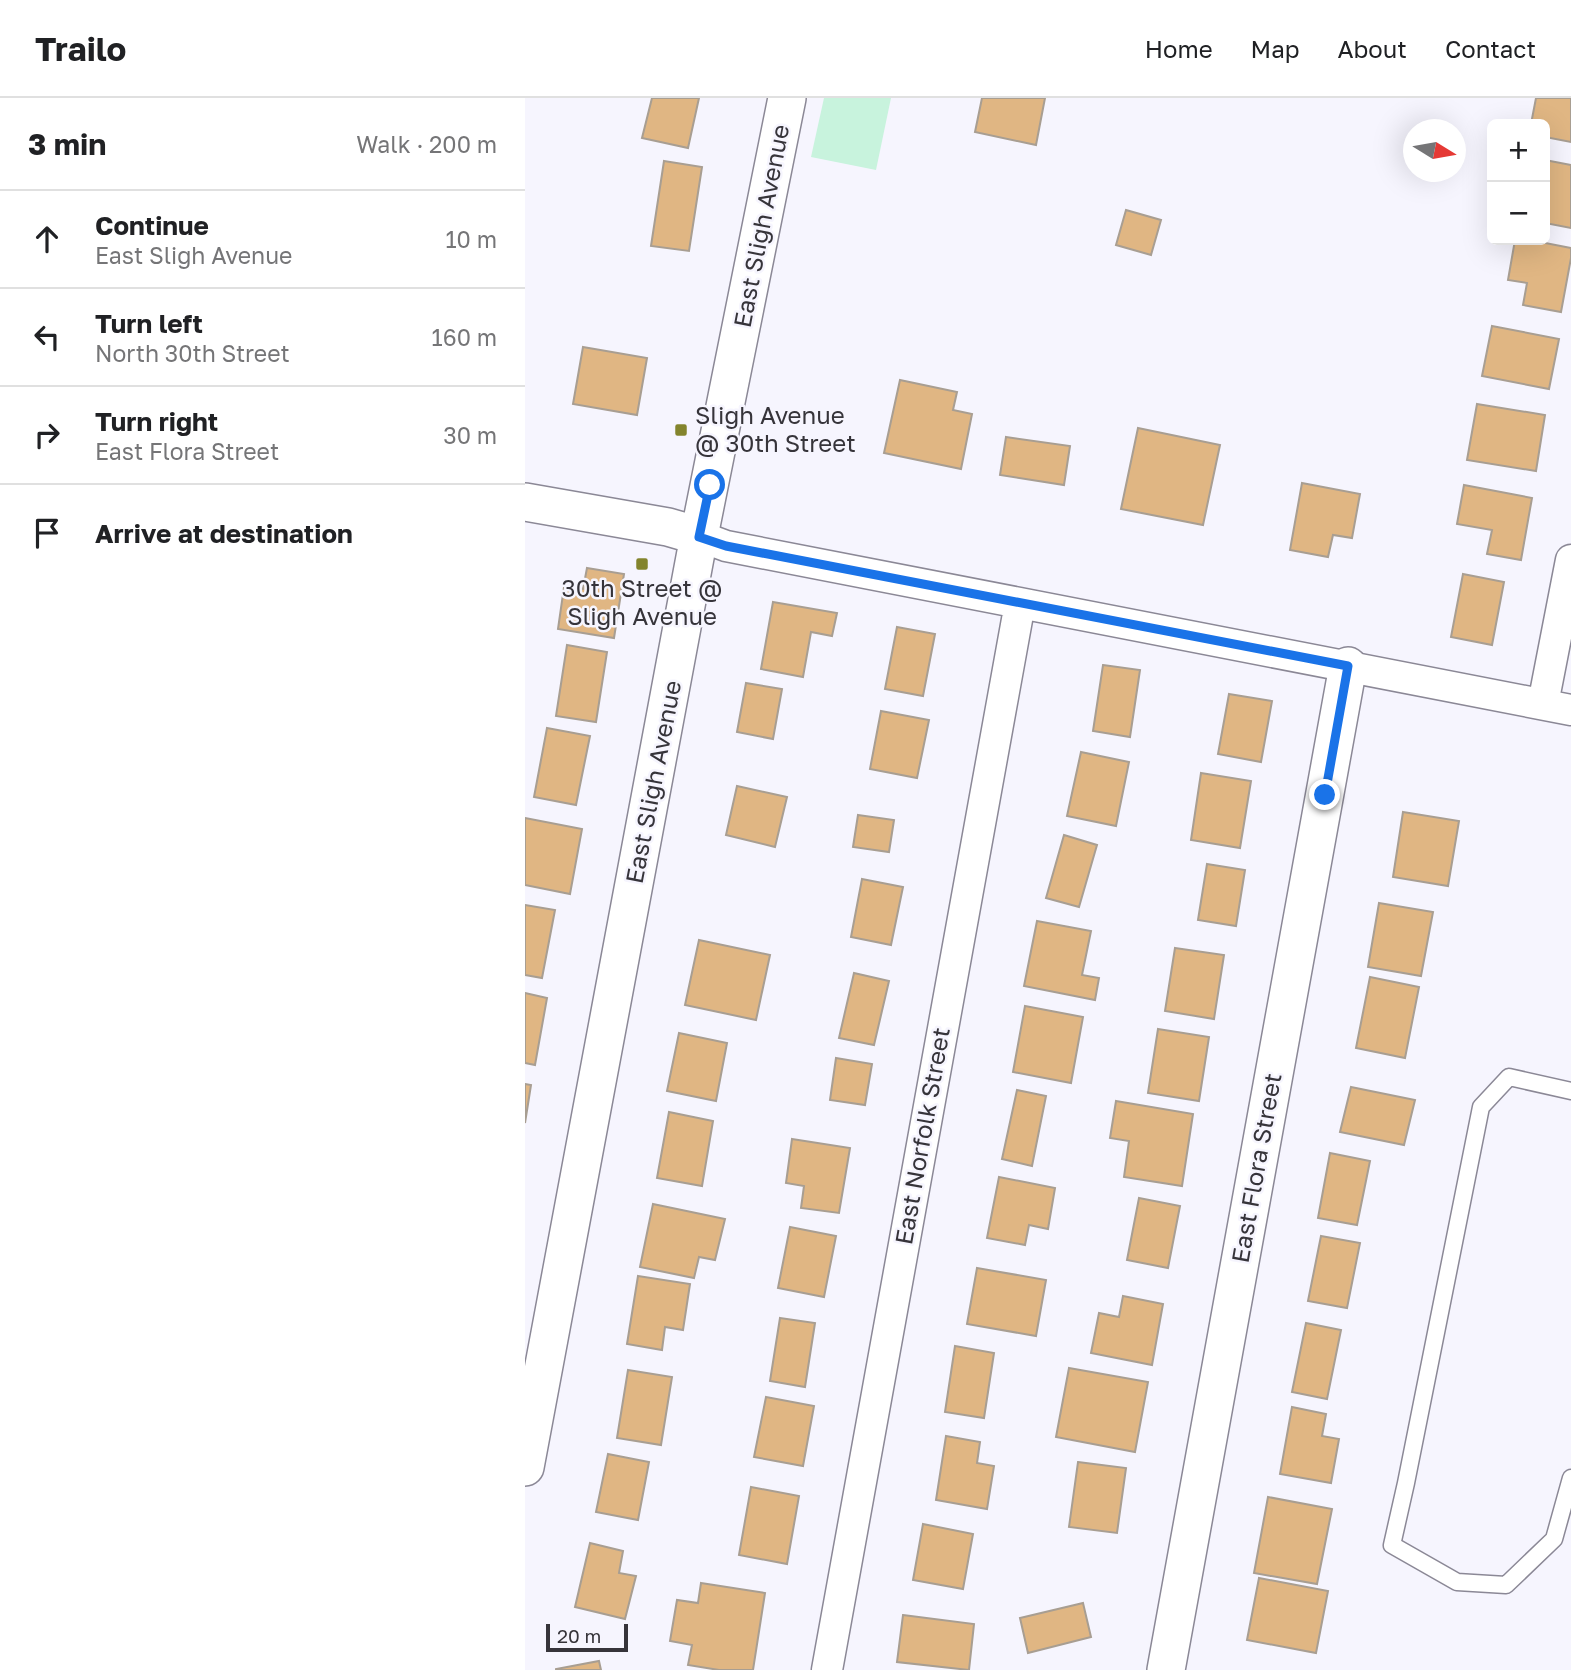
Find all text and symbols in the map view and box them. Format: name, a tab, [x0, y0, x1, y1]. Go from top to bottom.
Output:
text: Trailo	[35, 29, 126, 68]
text: Home	[1145, 34, 1213, 63]
text: Map	[1251, 34, 1300, 63]
text: About	[1338, 34, 1407, 63]
text: Contact	[1445, 34, 1536, 63]
north arrow	[1403, 119, 1466, 182]
map controls	[1487, 119, 1550, 245]
button: +	[1487, 119, 1550, 182]
street label: East Sligh Avenue	[727, 122, 794, 330]
text: 3 min	[28, 126, 106, 162]
text: Walk · 200 m	[356, 130, 497, 158]
button: −	[1487, 182, 1550, 245]
text: Continue	[95, 210, 209, 241]
icon: ahead	[28, 220, 66, 258]
text: 10 m	[445, 225, 497, 253]
text: East Sligh Avenue	[95, 241, 292, 269]
text: Turn left	[95, 308, 203, 339]
icon: left	[28, 318, 66, 356]
text: 160 m	[432, 323, 497, 351]
text: North 30th Street	[95, 339, 290, 367]
place label: Sligh Avenue @ 30th Street	[695, 400, 856, 457]
text: Turn right	[95, 406, 218, 437]
icon: right	[28, 416, 66, 454]
text: 30 m	[443, 421, 497, 449]
marker: Sligh Avenue @ 30th Street	[673, 422, 689, 438]
text: East Flora Street	[95, 437, 279, 465]
route start	[694, 469, 725, 500]
icon: arrive	[28, 514, 66, 552]
text: Arrive at destination	[95, 518, 353, 549]
marker: 30th Street @ Sligh Avenue	[634, 556, 650, 572]
place label: 30th Street @ Sligh Avenue	[562, 573, 722, 630]
street label: East Sligh Avenue	[619, 678, 686, 886]
route end	[1309, 779, 1340, 810]
street label: East Norfolk Street	[888, 1025, 955, 1247]
street label: East Flora Street	[1225, 1071, 1286, 1265]
scale bar	[546, 1621, 628, 1653]
text: 20 m	[557, 1624, 601, 1647]

